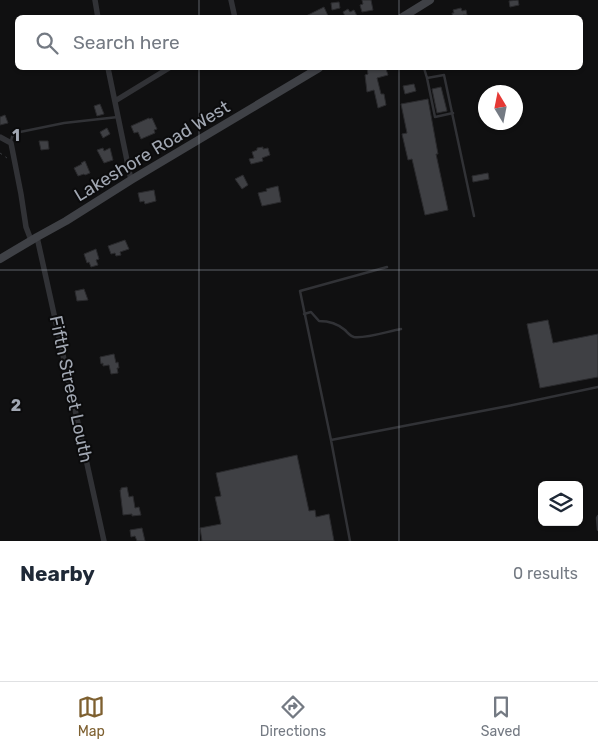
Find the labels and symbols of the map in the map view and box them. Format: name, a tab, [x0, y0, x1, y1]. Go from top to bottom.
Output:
north arrow	[478, 85, 523, 130]
street label: Lakeshore Road West	[70, 96, 234, 206]
text: 1	[12, 126, 20, 145]
street label: Fifth Street Louth	[45, 313, 97, 465]
text: 2	[11, 396, 21, 415]

